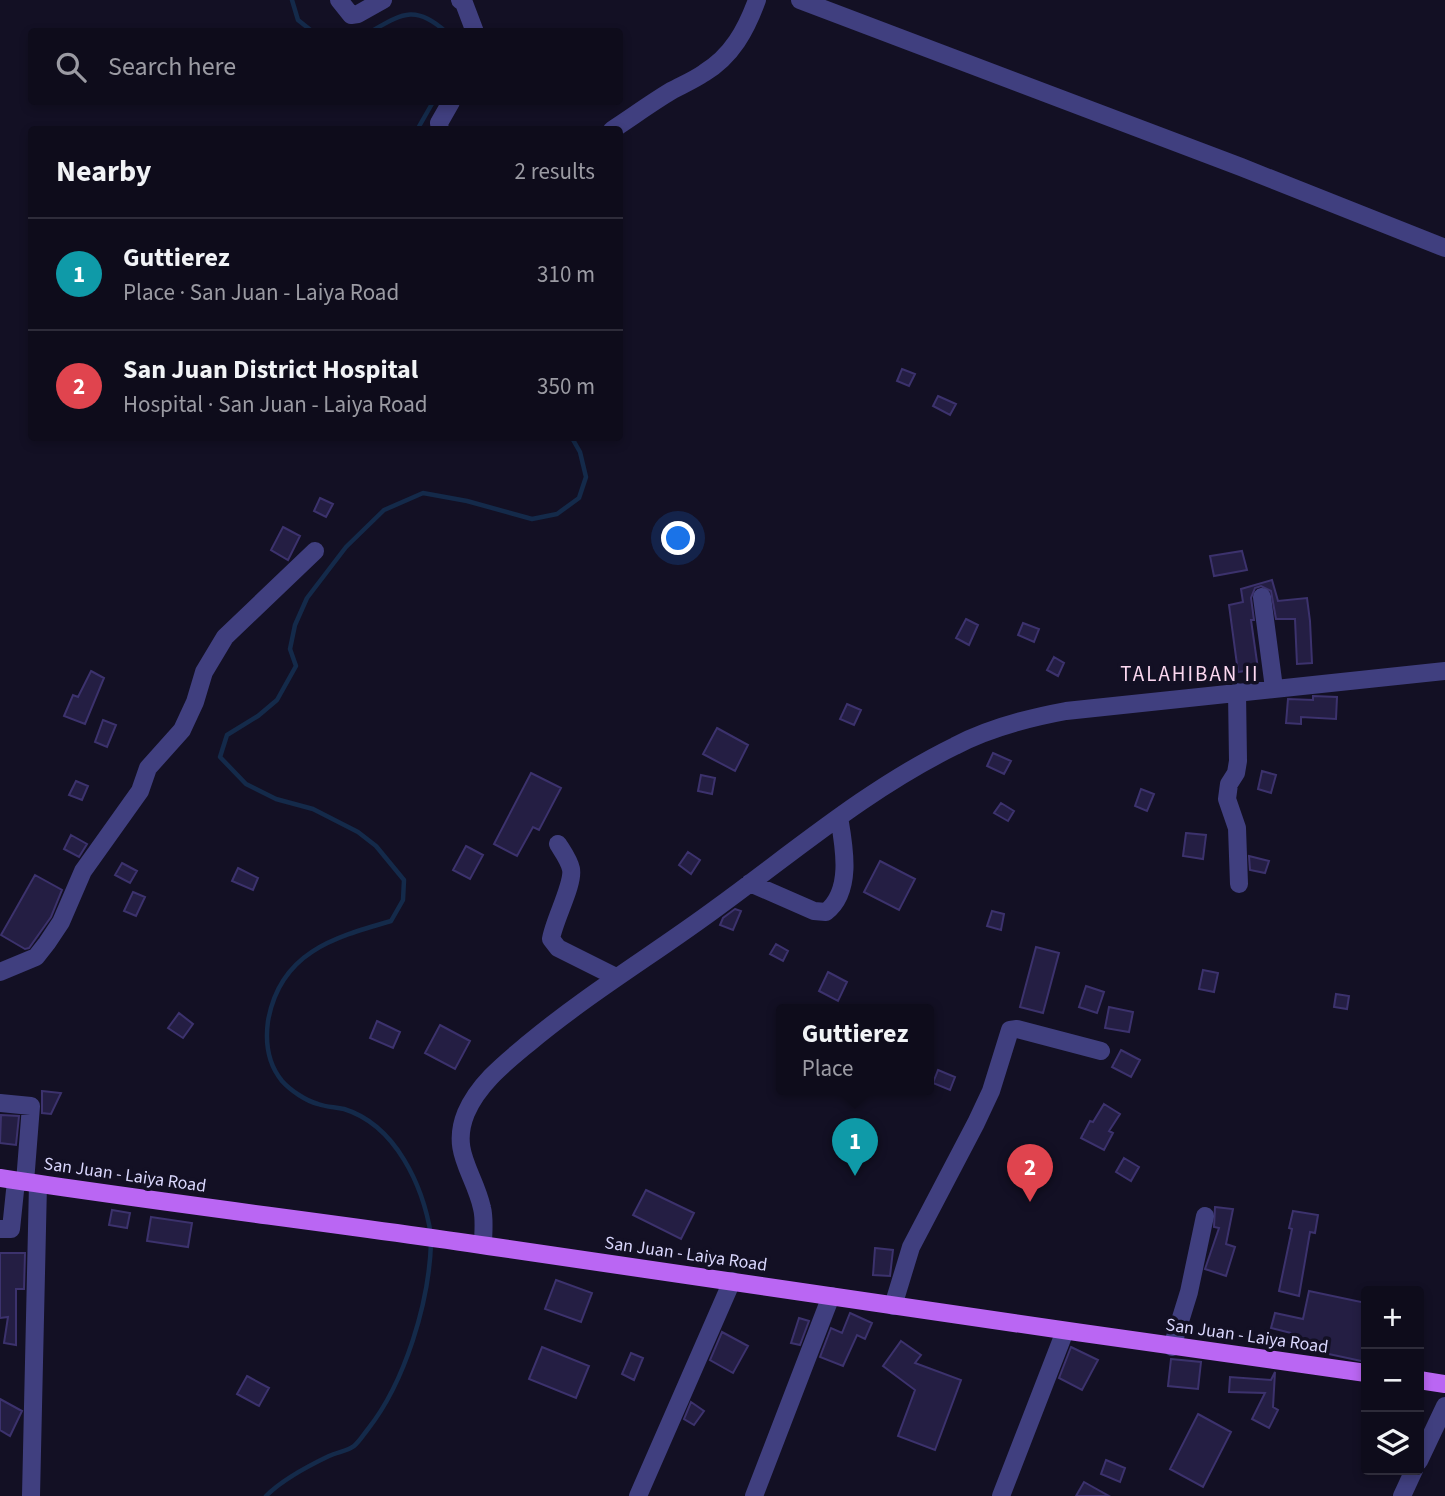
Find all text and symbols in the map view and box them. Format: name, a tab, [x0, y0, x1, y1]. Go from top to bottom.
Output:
search box	[28, 28, 623, 105]
icon: search	[52, 48, 90, 86]
text: Search here	[108, 48, 236, 85]
text: Nearby	[56, 150, 151, 193]
text: 2 results	[515, 155, 595, 188]
text: Guttierez	[123, 239, 230, 276]
text: 1	[73, 258, 85, 291]
text: 310 m	[537, 258, 595, 291]
text: Place · San Juan - Laiya Road	[123, 276, 399, 309]
text: San Juan District Hospital	[123, 351, 418, 388]
text: 2	[73, 370, 85, 403]
text: 350 m	[537, 370, 595, 403]
text: Hospital · San Juan - Laiya Road	[123, 388, 428, 421]
your location	[661, 521, 695, 555]
district label: TALAHIBAN II	[1120, 659, 1260, 689]
popup	[776, 1004, 934, 1095]
text: Guttierez	[802, 1015, 908, 1052]
text: Place	[802, 1052, 854, 1085]
pin: 1	[832, 1118, 878, 1176]
pin: 2	[1007, 1144, 1053, 1202]
street label: San Juan - Laiya Road	[42, 1151, 208, 1199]
street label: San Juan - Laiya Road	[603, 1230, 769, 1278]
map controls	[1361, 1286, 1424, 1475]
button: +	[1361, 1286, 1424, 1349]
street label: San Juan - Laiya Road	[1164, 1312, 1330, 1360]
button: −	[1361, 1349, 1424, 1412]
button: layers	[1361, 1412, 1424, 1475]

